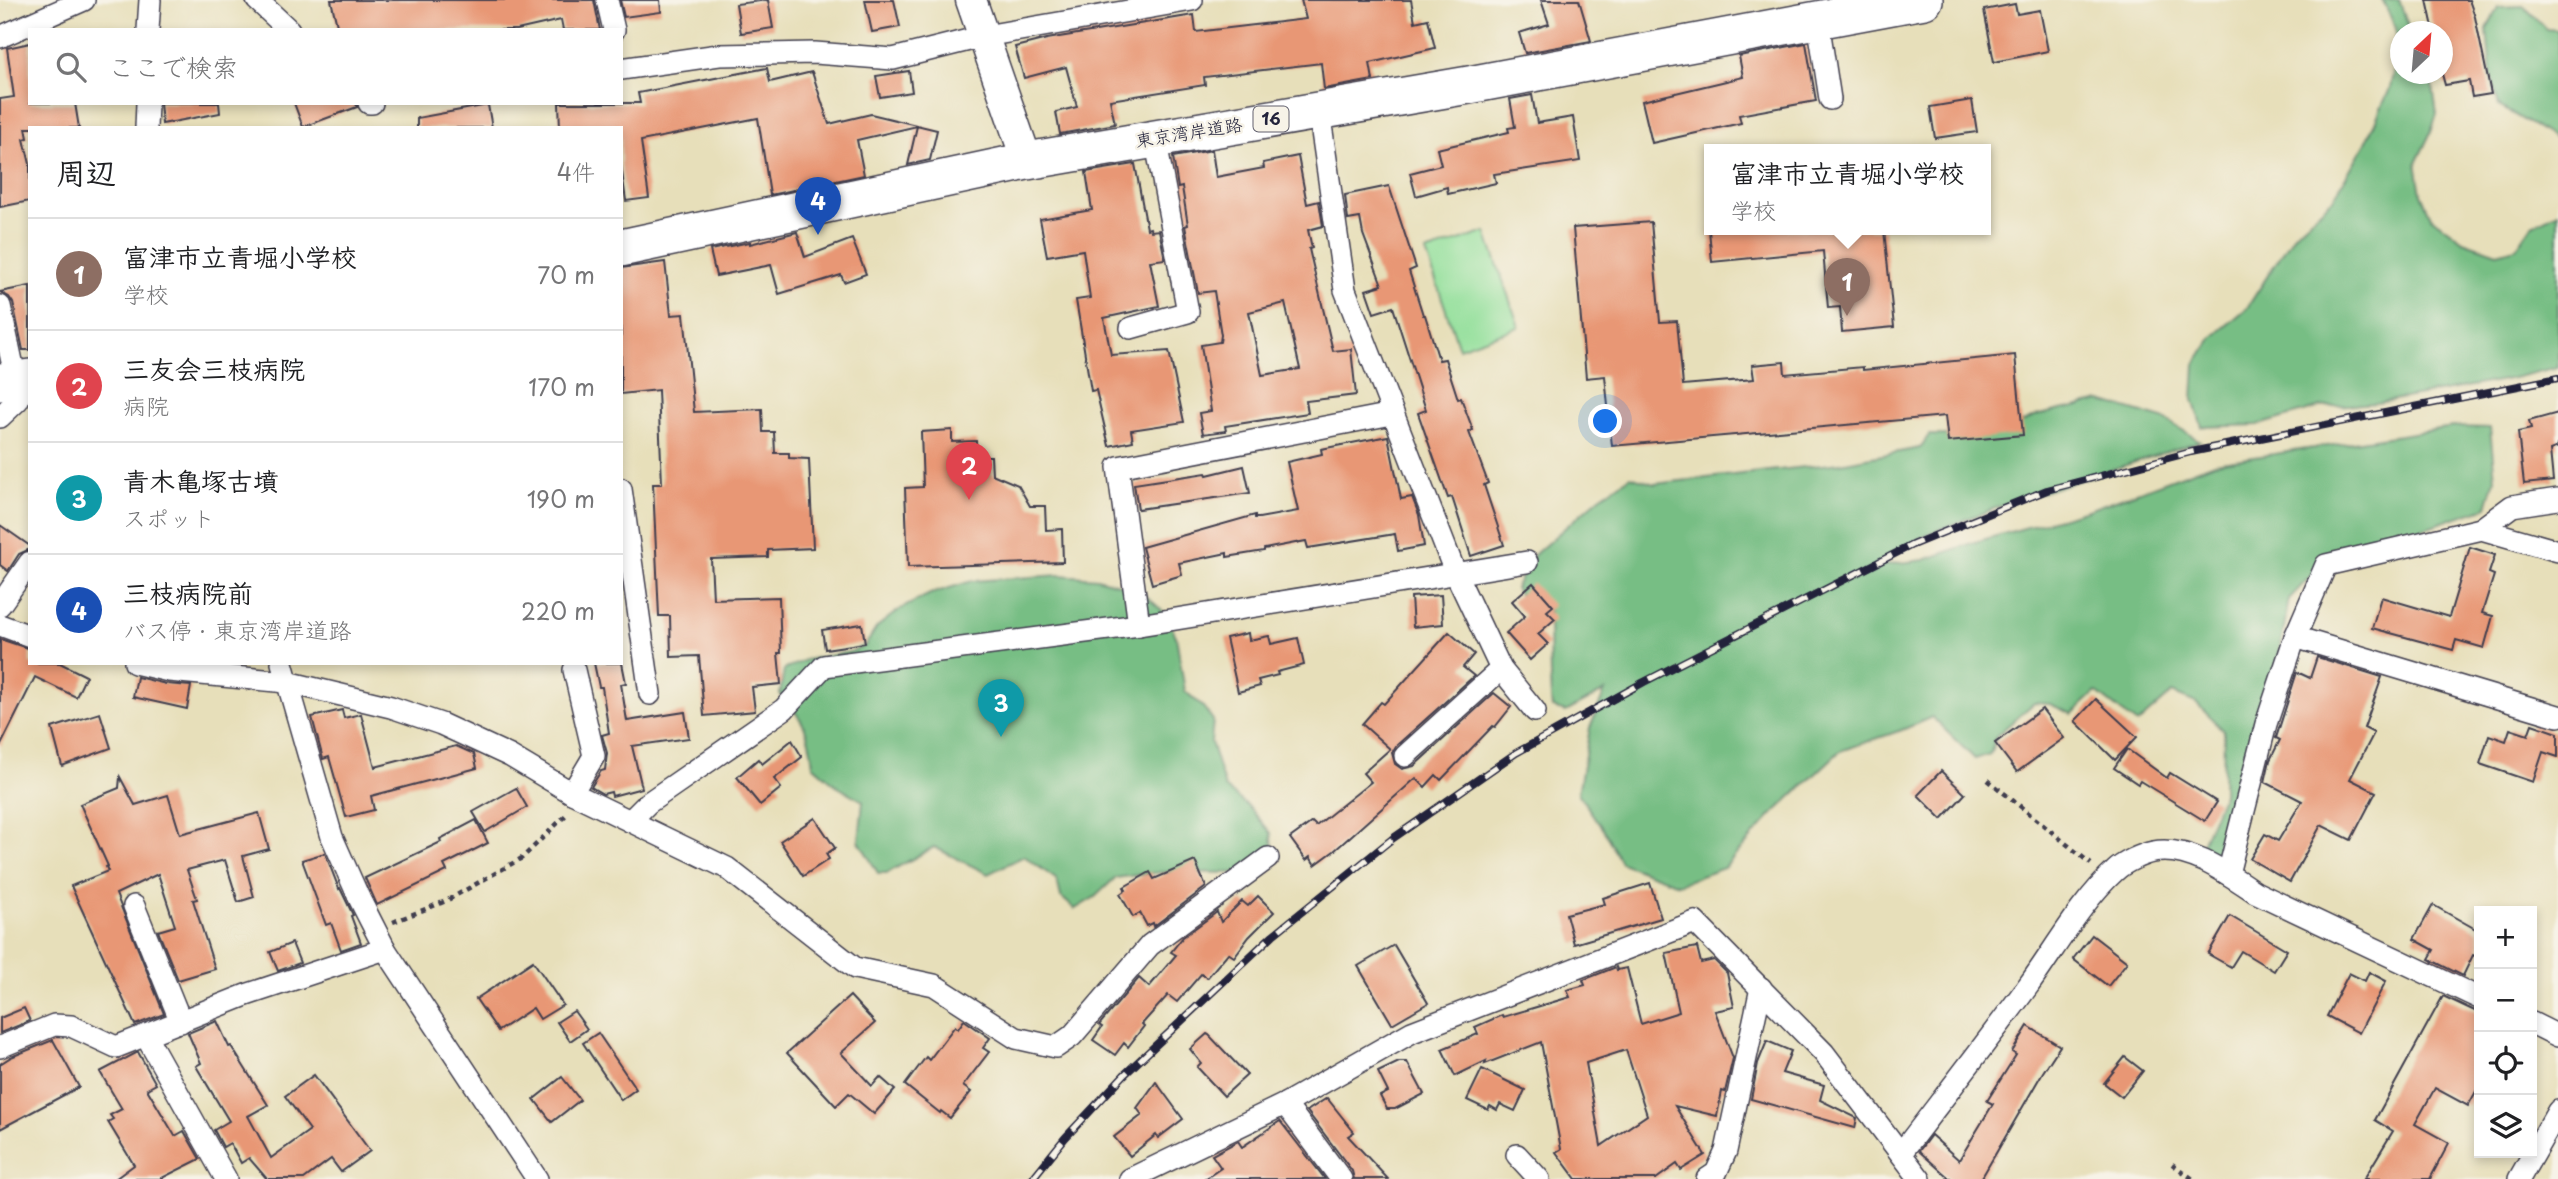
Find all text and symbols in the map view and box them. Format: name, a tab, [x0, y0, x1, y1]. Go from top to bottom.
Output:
north arrow	[2390, 21, 2453, 84]
search box	[28, 28, 623, 105]
text: ここで検索	[108, 47, 238, 86]
icon: search	[52, 48, 90, 86]
road number: 16	[1254, 106, 1288, 132]
street label: 東京湾岸道路	[1133, 110, 1244, 153]
popup	[1704, 144, 1991, 235]
text: 周辺	[56, 149, 116, 194]
text: 富津市立青堀小学校	[1730, 153, 1965, 192]
text: 4件	[557, 154, 595, 189]
pin: 4	[795, 177, 841, 235]
text: 学校	[1730, 192, 1776, 227]
text: 富津市立青堀小学校	[123, 237, 357, 276]
text: 1	[74, 257, 85, 292]
text: 70 m	[537, 257, 595, 292]
pin: 1	[1824, 258, 1870, 316]
text: 学校	[123, 276, 169, 311]
text: 三友会三枝病院	[123, 349, 305, 388]
text: 2	[71, 369, 87, 404]
text: 170 m	[528, 369, 595, 404]
text: 病院	[123, 388, 169, 423]
your location	[1588, 404, 1622, 438]
pin: 2	[946, 442, 992, 500]
text: 青木亀塚古墳	[123, 461, 279, 500]
text: 3	[71, 481, 87, 516]
text: 190 m	[527, 481, 595, 516]
text: スポット	[123, 500, 215, 535]
text: 三枝病院前	[123, 573, 253, 612]
text: 4	[71, 593, 87, 628]
text: 220 m	[521, 593, 595, 628]
text: バス停 · 東京湾岸道路	[123, 612, 352, 647]
pin: 3	[978, 679, 1024, 737]
map controls	[2474, 906, 2537, 1158]
button: +	[2474, 906, 2537, 969]
button: −	[2474, 969, 2537, 1032]
button: locate	[2474, 1032, 2537, 1095]
button: layers	[2474, 1095, 2537, 1158]

